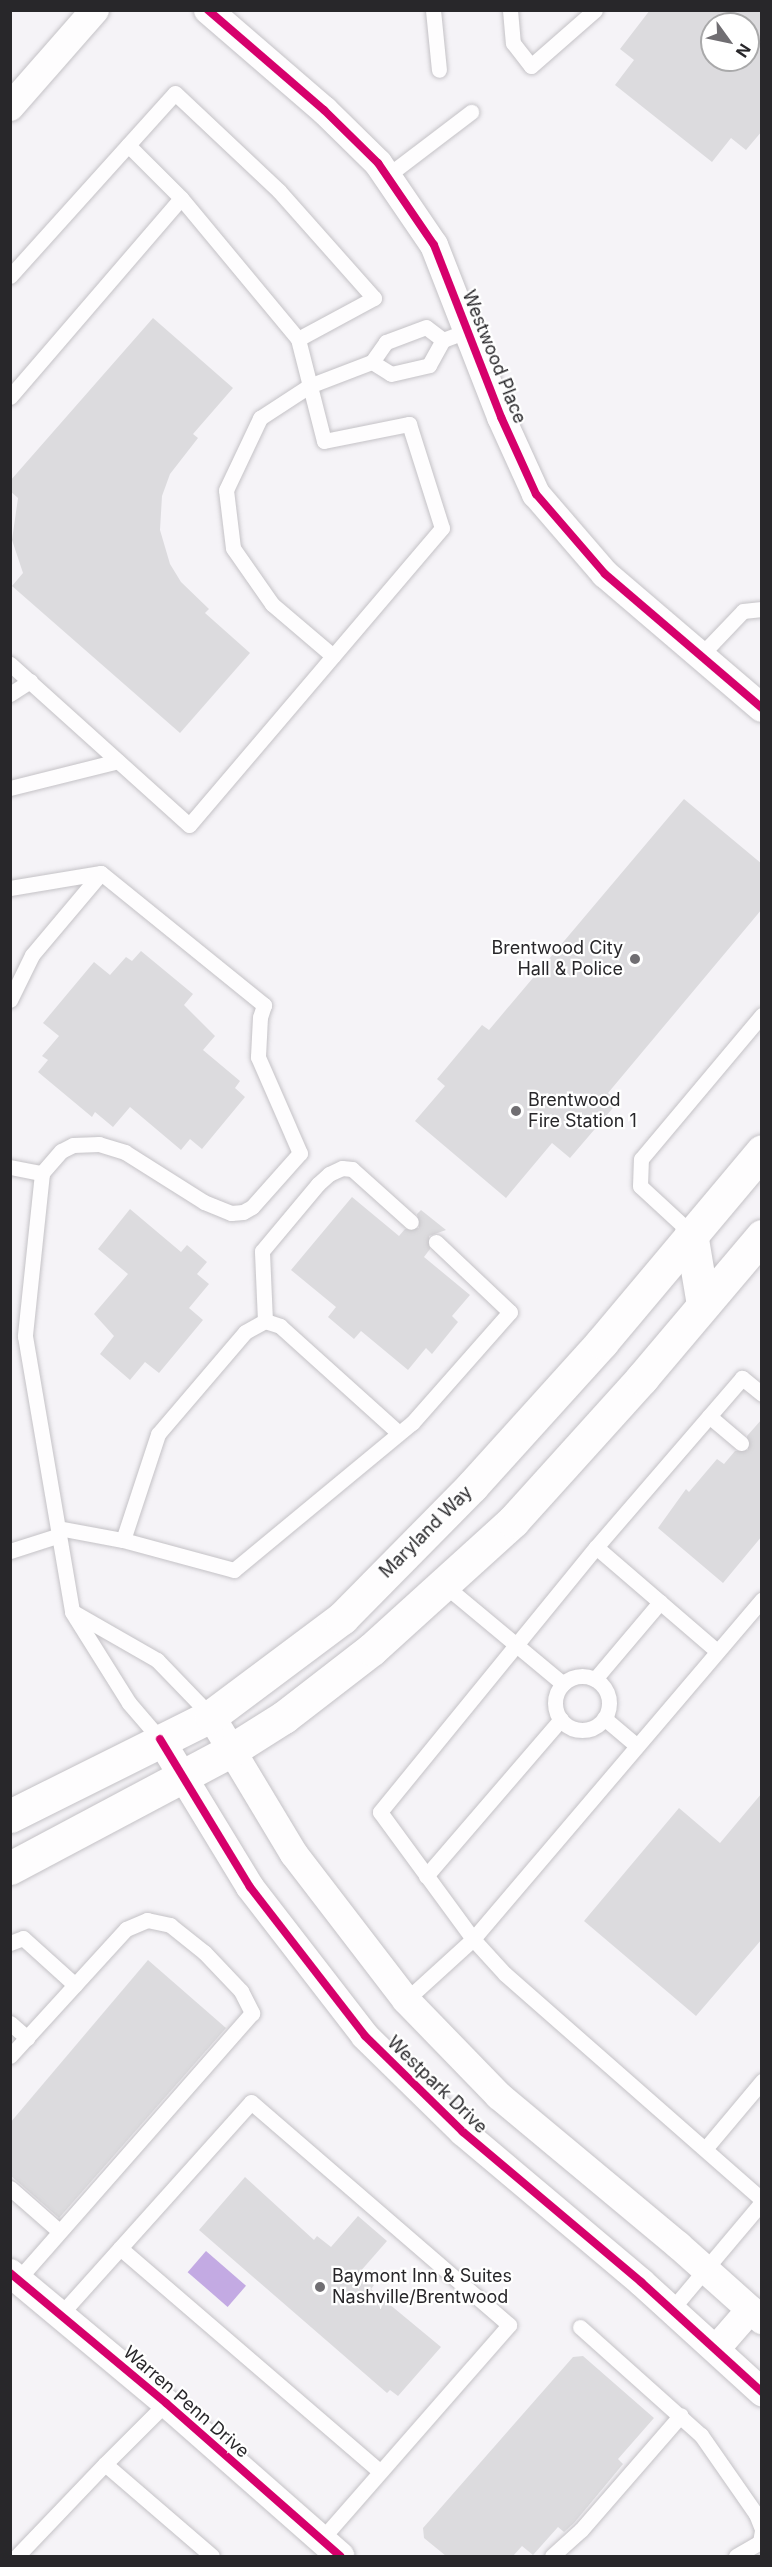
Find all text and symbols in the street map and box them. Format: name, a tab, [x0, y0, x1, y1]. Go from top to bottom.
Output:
north arrow	[700, 12, 760, 72]
text: N	[732, 40, 755, 61]
street label: Westwood Place	[457, 287, 531, 427]
place label: Brentwood City Hall & Police	[492, 938, 623, 980]
marker: Brentwood City Hall & Police	[628, 952, 642, 966]
place label: Brentwood Fire Station 1	[528, 1090, 637, 1132]
marker: Brentwood Fire Station 1	[509, 1104, 523, 1118]
street label: Maryland Way	[375, 1481, 477, 1583]
street label: Westpark Drive	[382, 2032, 492, 2138]
place label: Baymont Inn & Suites Nashville/Brentwood	[332, 2266, 512, 2308]
marker: Baymont Inn & Suites Nashville/Brentwood	[313, 2280, 327, 2294]
street label: Warren Penn Drive	[119, 2342, 253, 2462]

